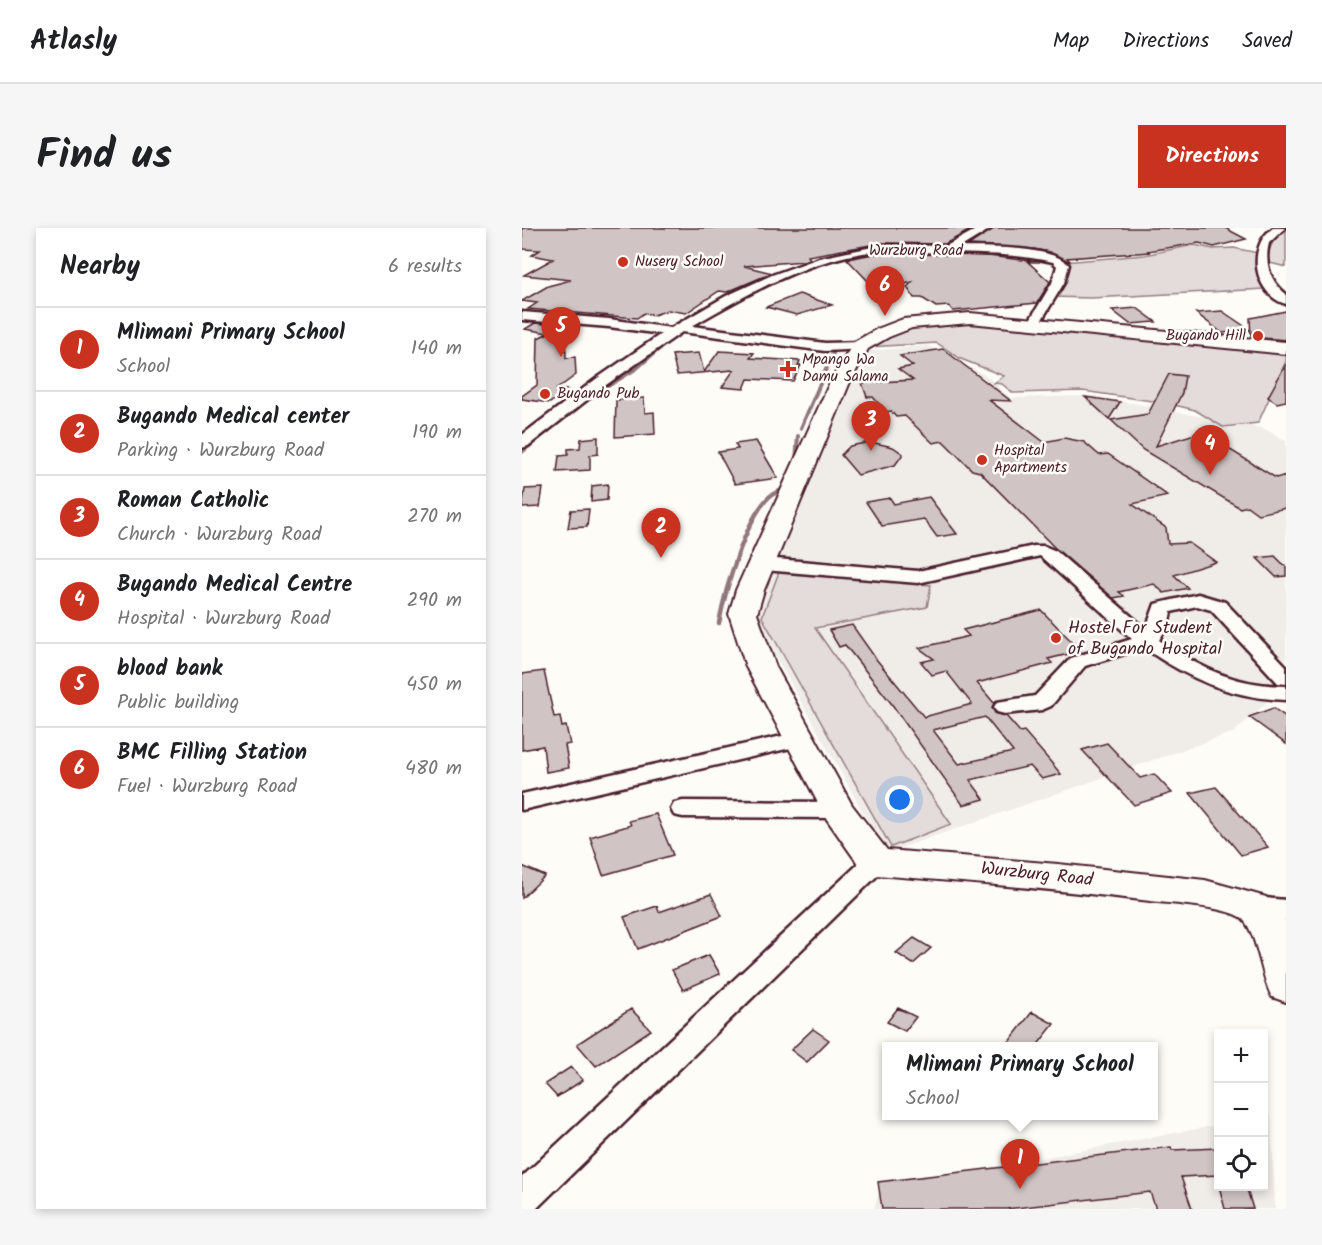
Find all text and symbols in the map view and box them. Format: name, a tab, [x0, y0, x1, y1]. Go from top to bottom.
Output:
text: Atlasly	[30, 19, 117, 64]
text: Map	[1053, 25, 1089, 58]
text: Directions	[1122, 25, 1209, 58]
text: Saved	[1242, 25, 1292, 58]
text: Find us	[36, 123, 172, 190]
button: Directions	[1138, 125, 1286, 188]
street label: Wurzburg Road	[869, 239, 963, 263]
text: Nearby	[60, 246, 140, 288]
place label: Nusery School	[635, 250, 724, 274]
text: 6 results	[388, 251, 462, 283]
marker: Nusery School	[616, 255, 630, 269]
pin: 6	[866, 266, 904, 316]
pin: 5	[542, 308, 580, 357]
text: Mlimani Primary School	[117, 316, 345, 351]
place label: Bugando Hill	[1166, 324, 1246, 348]
marker: Bugando Hill	[1251, 329, 1265, 343]
text: 1	[76, 333, 83, 365]
text: 140 m	[411, 333, 462, 365]
place label: Mpango Wa Damu Salama	[802, 348, 889, 389]
text: School	[117, 351, 170, 383]
marker: Mpango Wa Damu Salama	[779, 360, 797, 378]
place label: Bugando Pub	[557, 382, 640, 406]
marker: Bugando Pub	[538, 387, 552, 401]
text: Bugando Medical center	[117, 400, 349, 435]
pin: 3	[852, 402, 890, 451]
text: 2	[74, 417, 85, 449]
text: 190 m	[412, 417, 462, 449]
pin: 4	[1190, 426, 1230, 475]
text: Parking · Wurzburg Road	[117, 435, 324, 467]
place label: Hospital Apartments	[994, 439, 1068, 480]
marker: Hospital Apartments	[975, 453, 989, 467]
text: Roman Catholic	[117, 484, 270, 519]
text: 3	[74, 501, 85, 533]
text: 270 m	[407, 501, 462, 533]
pin: 2	[642, 508, 680, 558]
text: Church · Wurzburg Road	[117, 519, 321, 551]
text: Bugando Medical Centre	[117, 568, 352, 603]
text: 4	[74, 585, 85, 617]
text: 290 m	[407, 585, 462, 617]
text: Hospital · Wurzburg Road	[117, 603, 330, 635]
place label: Hostel For Student of Bugando Hospital	[1068, 614, 1222, 664]
marker: Hostel For Student of Bugando Hospital	[1049, 631, 1063, 645]
text: blood bank	[117, 652, 222, 687]
text: 5	[74, 669, 85, 701]
text: 450 m	[406, 669, 462, 701]
text: Public building	[117, 687, 239, 719]
text: BMC Filling Station	[117, 736, 307, 771]
text: 6	[74, 753, 85, 785]
text: 480 m	[405, 753, 462, 785]
text: Fuel · Wurzburg Road	[117, 771, 297, 803]
your location	[885, 785, 914, 814]
street label: Wurzburg Road	[980, 855, 1095, 895]
map controls	[1214, 1029, 1268, 1191]
button: +	[1214, 1029, 1268, 1083]
popup	[882, 1042, 1158, 1120]
text: Mlimani Primary School	[906, 1048, 1134, 1083]
text: School	[906, 1083, 959, 1115]
button: −	[1214, 1083, 1268, 1137]
button: locate	[1214, 1137, 1268, 1191]
pin: 1	[1000, 1140, 1040, 1189]

